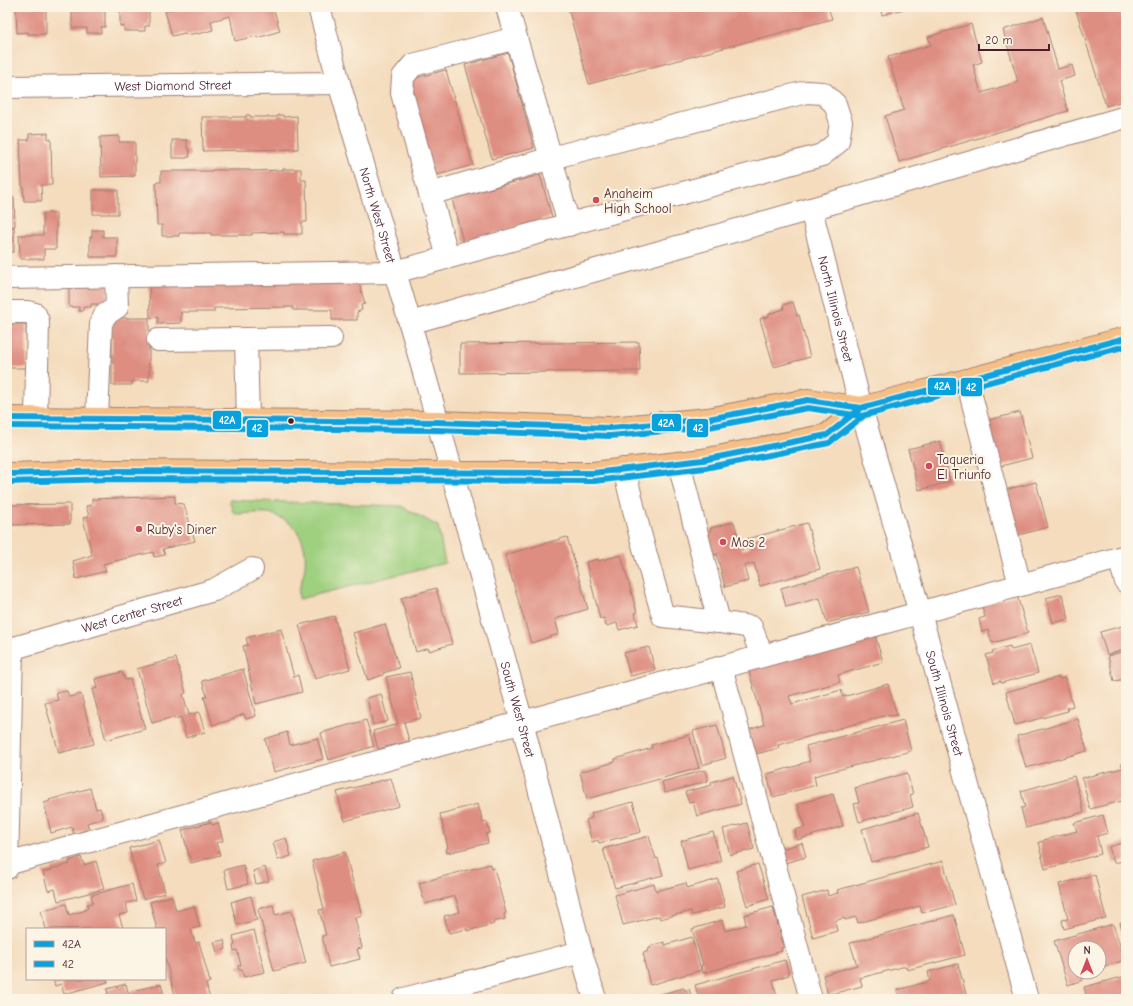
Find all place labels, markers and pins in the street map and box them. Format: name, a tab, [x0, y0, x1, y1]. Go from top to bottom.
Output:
place label: Anaheim High School	[604, 186, 672, 216]
marker: Anaheim High School	[591, 195, 601, 205]
unlabelled marker	[286, 416, 296, 426]
place label: Taqueria El Triunfo	[937, 452, 991, 482]
marker: Taqueria El Triunfo	[924, 461, 934, 471]
place label: Ruby's Diner	[147, 522, 217, 537]
marker: Ruby's Diner	[134, 524, 144, 534]
place label: Mos 2	[731, 535, 765, 550]
marker: Mos 2	[718, 537, 728, 547]

